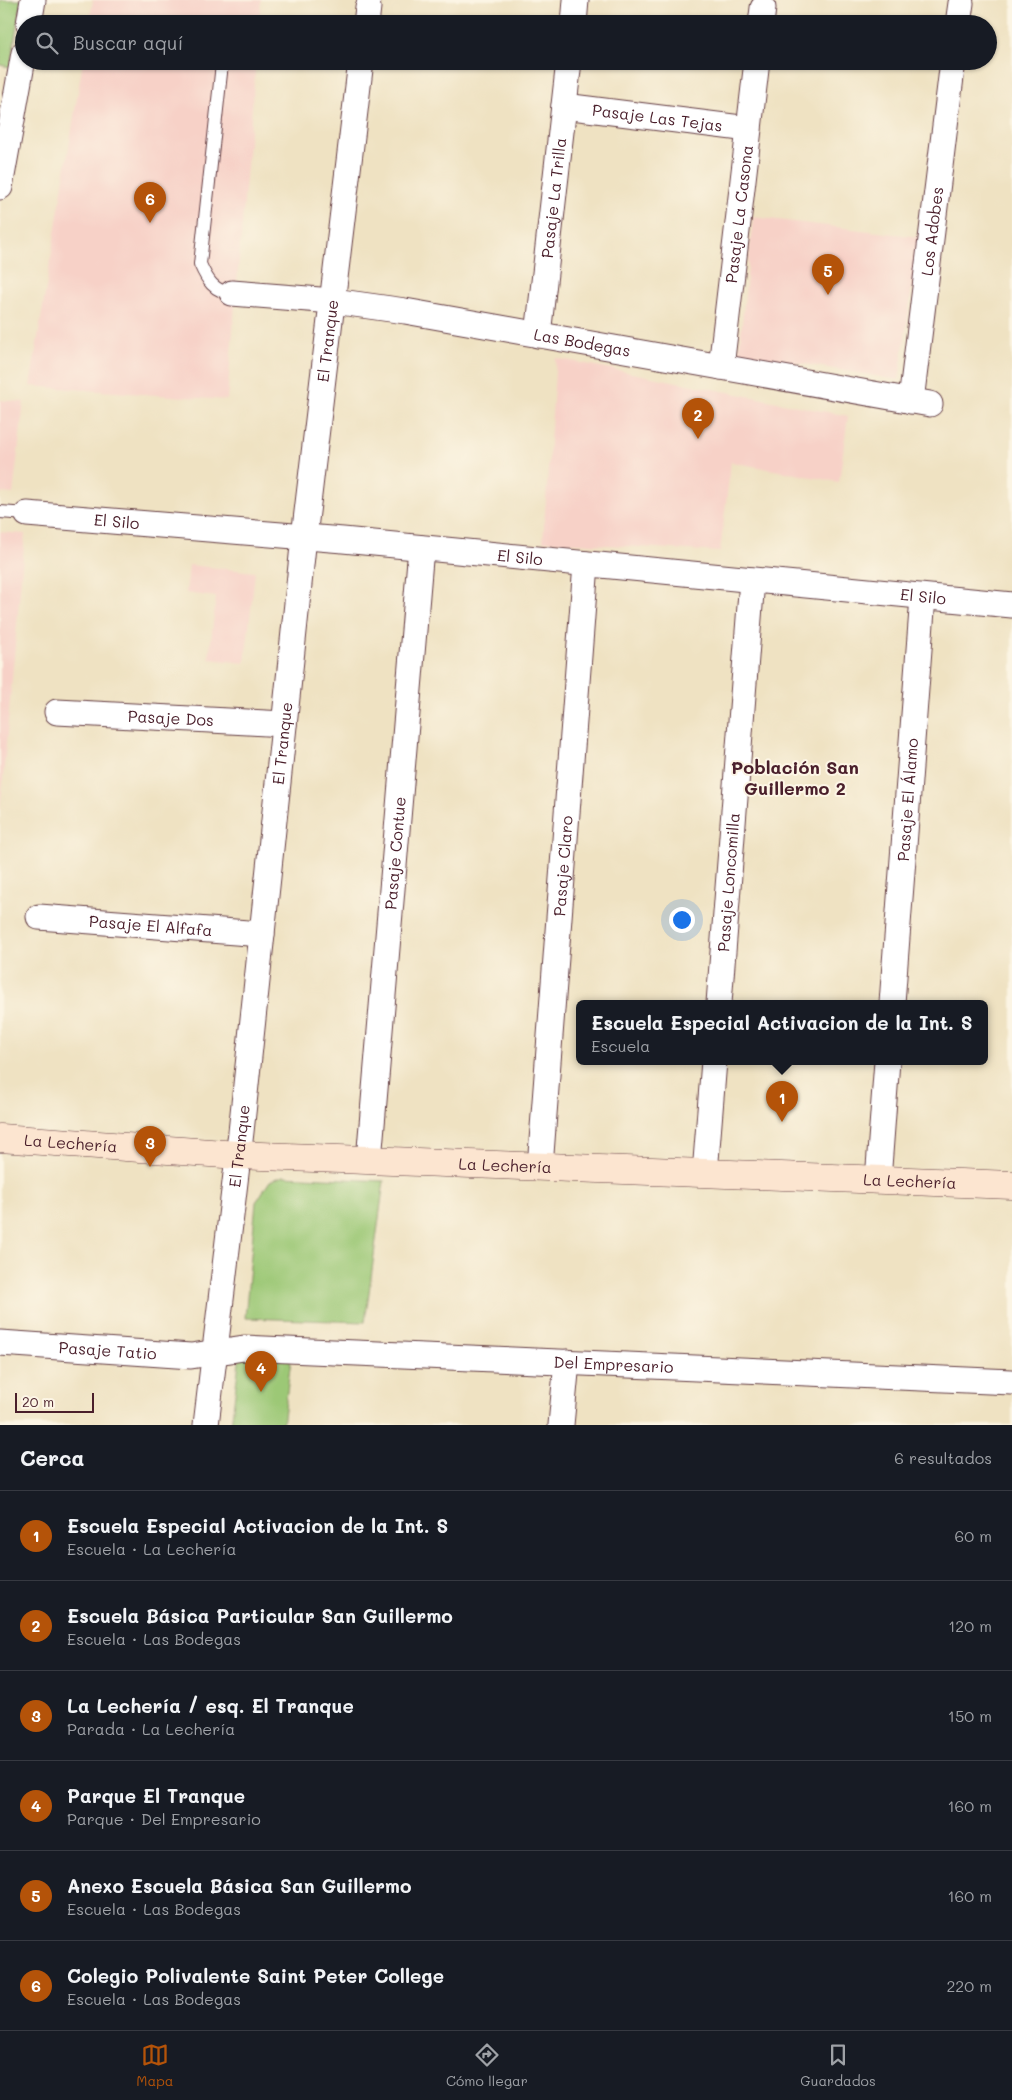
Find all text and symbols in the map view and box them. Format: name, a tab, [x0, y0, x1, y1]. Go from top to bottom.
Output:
search box	[15, 15, 997, 70]
icon: search	[33, 29, 61, 57]
text: Buscar aquí	[73, 30, 183, 55]
street label: Pasaje Las Tejas	[591, 99, 724, 136]
street label: Pasaje La Trilla	[536, 136, 570, 259]
street label: Pasaje La Casona	[720, 144, 757, 284]
pin: 6	[134, 182, 166, 223]
street label: Los Adobes	[916, 186, 947, 277]
pin: 5	[812, 254, 844, 295]
street label: El Tranque	[312, 298, 342, 383]
street label: Las Bodegas	[532, 323, 632, 361]
pin: 2	[682, 398, 714, 439]
street label: El Silo	[93, 509, 140, 533]
street label: El Silo	[496, 544, 544, 569]
street label: El Silo	[899, 583, 947, 609]
street label: El Tranque	[267, 701, 296, 786]
street label: Pasaje Dos	[127, 705, 214, 730]
street label: Pasaje El Álamo	[892, 737, 922, 862]
district label: Población San Guillermo 2	[731, 755, 859, 800]
street label: Pasaje Contue	[379, 796, 410, 910]
street label: Pasaje Loncomilla	[712, 812, 744, 953]
street label: Pasaje Claro	[548, 815, 577, 917]
your location	[669, 907, 695, 933]
street label: Pasaje El Alfafa	[88, 910, 213, 940]
popup	[576, 1000, 988, 1065]
text: Escuela Especial Activacion de la Int. S	[591, 1010, 973, 1035]
text: Escuela	[591, 1035, 650, 1056]
pin: 1	[766, 1081, 798, 1122]
street label: El Tranque	[223, 1104, 254, 1188]
pin: 3	[134, 1126, 166, 1167]
street label: La Lechería	[24, 1129, 118, 1156]
street label: La Lechería	[458, 1153, 552, 1177]
street label: La Lechería	[863, 1168, 957, 1193]
street label: Pasaje Tatio	[58, 1336, 158, 1364]
pin: 4	[245, 1351, 277, 1392]
street label: Del Empresario	[553, 1351, 674, 1377]
scale bar	[15, 1390, 94, 1413]
text: 20 m	[22, 1392, 54, 1411]
text: Cerca	[20, 1444, 85, 1471]
text: 6 resultados	[894, 1447, 992, 1468]
text: Escuela Especial Activacion de la Int. S	[67, 1513, 448, 1538]
text: 1	[32, 1525, 40, 1546]
text: 60 m	[955, 1525, 992, 1546]
text: Escuela · La Lechería	[67, 1538, 236, 1559]
text: Escuela Básica Particular San Guillermo	[67, 1603, 453, 1628]
text: 2	[32, 1615, 40, 1636]
text: 120 m	[948, 1615, 992, 1636]
text: Escuela · Las Bodegas	[67, 1628, 241, 1649]
text: La Lechería / esq. El Tranque	[67, 1693, 354, 1718]
text: 3	[31, 1705, 41, 1726]
text: 150 m	[948, 1705, 992, 1726]
text: Parada · La Lechería	[67, 1718, 235, 1739]
text: Parque El Tranque	[67, 1783, 245, 1808]
text: 4	[31, 1795, 41, 1816]
text: 160 m	[947, 1795, 992, 1816]
text: Parque · Del Empresario	[67, 1808, 261, 1829]
text: Anexo Escuela Básica San Guillermo	[67, 1873, 411, 1898]
text: 5	[31, 1885, 41, 1906]
text: 160 m	[947, 1885, 992, 1906]
text: Escuela · Las Bodegas	[67, 1898, 241, 1919]
text: Colegio Polivalente Saint Peter College	[67, 1963, 444, 1988]
text: 6	[31, 1975, 41, 1996]
text: 220 m	[946, 1975, 992, 1996]
text: Escuela · Las Bodegas	[67, 1988, 241, 2009]
tab: Mapa	[136, 2041, 174, 2090]
tab: Cómo llegar	[446, 2041, 528, 2090]
tab: Guardados	[800, 2041, 876, 2090]

